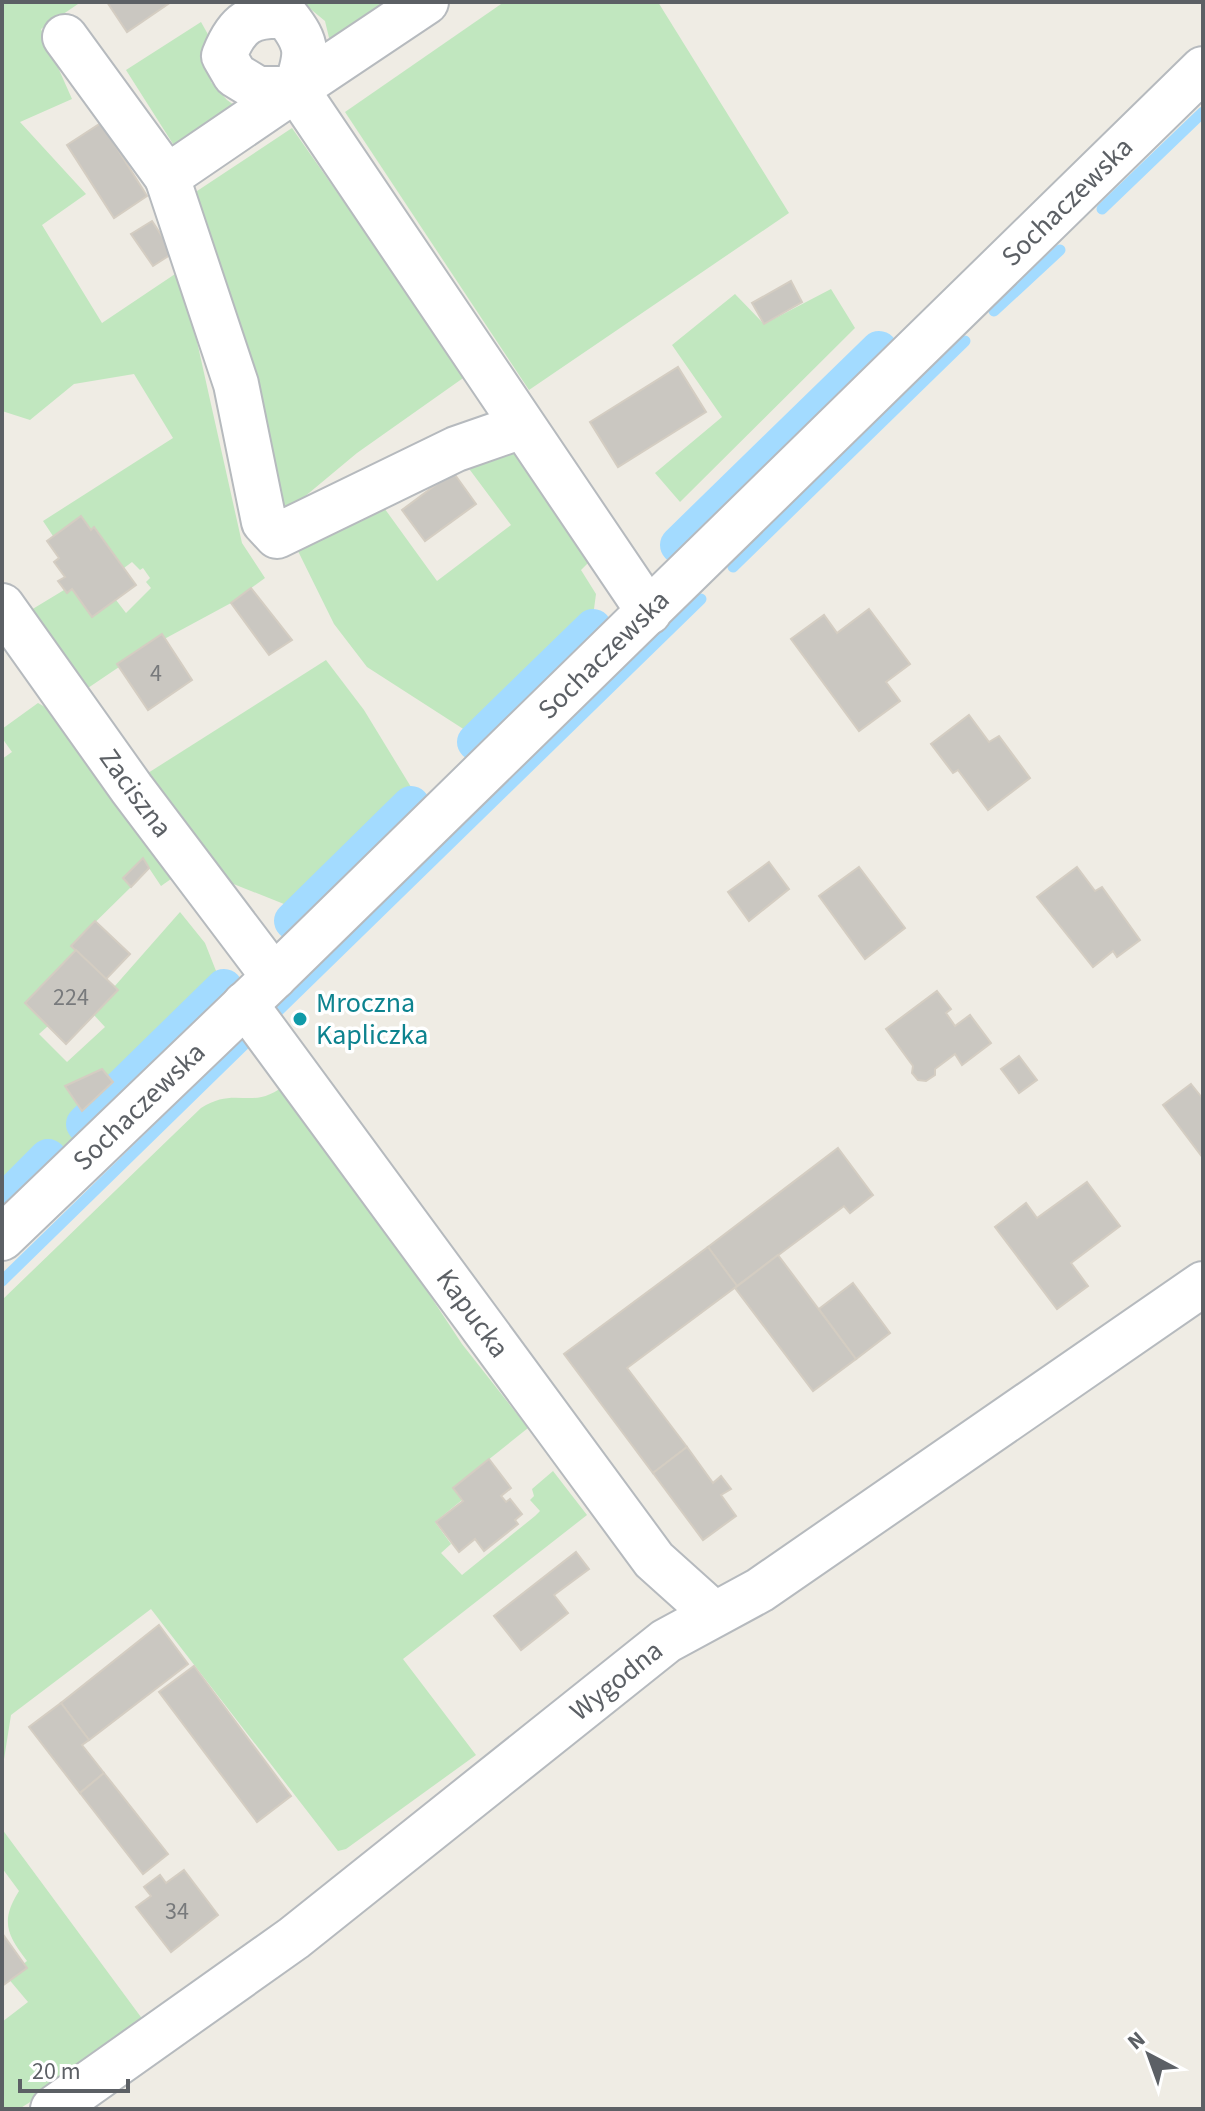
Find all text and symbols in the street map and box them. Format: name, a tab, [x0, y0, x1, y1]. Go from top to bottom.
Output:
street label: Sochaczewska	[992, 128, 1142, 276]
street label: Sochaczewska	[529, 581, 679, 729]
house number: 4	[150, 656, 162, 691]
street label: Zaciszna	[89, 741, 182, 846]
house number: 224	[53, 980, 89, 1015]
place label: Mroczna Kapliczka	[316, 983, 428, 1055]
marker: Mroczna Kapliczka	[291, 1010, 309, 1028]
street label: Sochaczewska	[64, 1033, 214, 1180]
street label: Kapucka	[426, 1261, 519, 1366]
street label: Wygodna	[561, 1631, 671, 1730]
house number: 34	[165, 1894, 189, 1929]
north arrow	[1109, 2015, 1189, 2095]
text: N	[1121, 2024, 1153, 2058]
scale bar	[20, 2043, 128, 2093]
text: 20 m	[32, 2054, 81, 2089]

